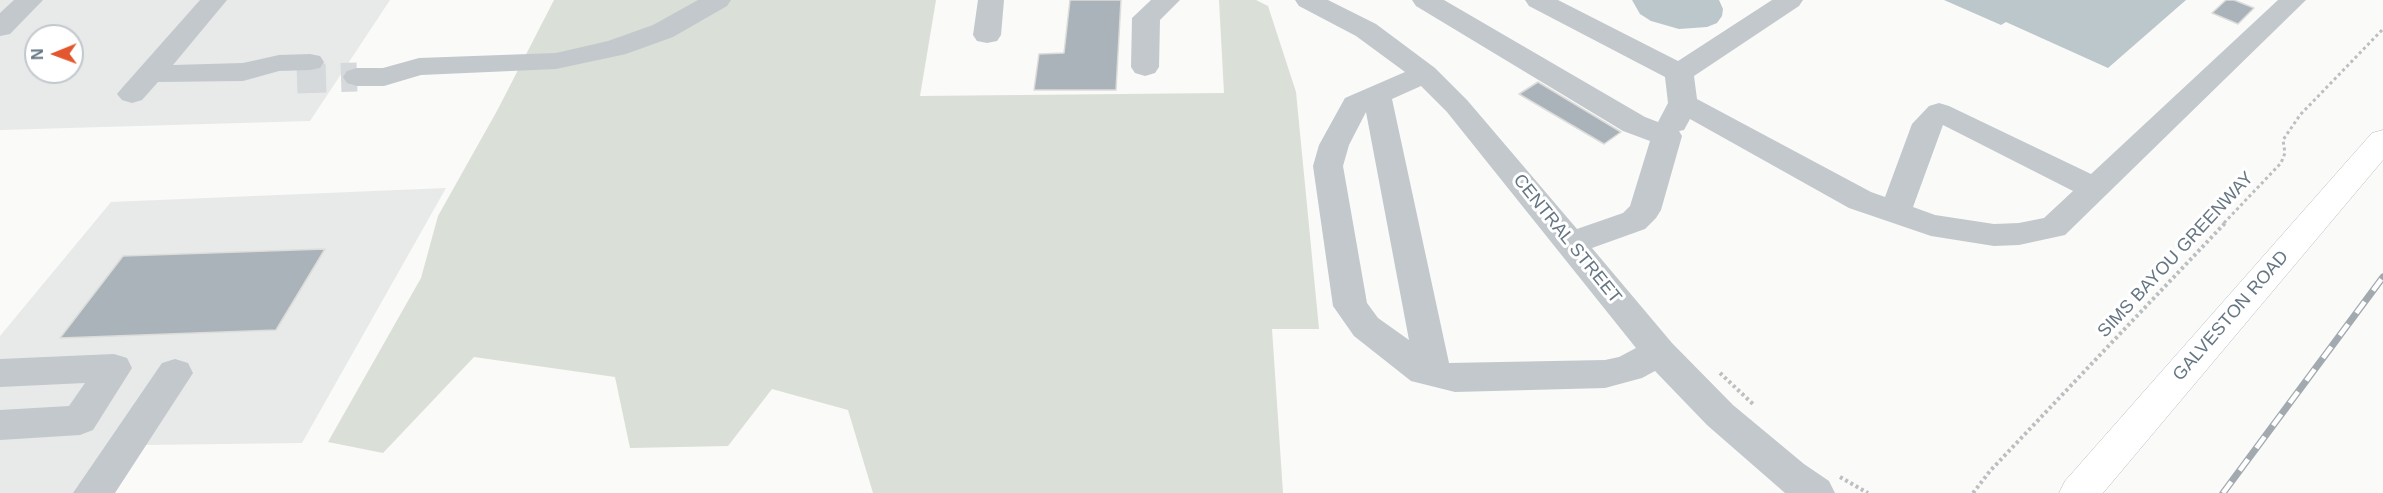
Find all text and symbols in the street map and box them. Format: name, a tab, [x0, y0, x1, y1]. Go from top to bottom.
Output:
north arrow	[24, 24, 84, 84]
text: N	[29, 48, 46, 60]
street label: SIMS BAYOU GREENWAY	[2094, 168, 2258, 342]
street label: CENTRAL STREET	[1508, 170, 1626, 308]
street label: GALVESTON ROAD	[2169, 247, 2293, 385]

